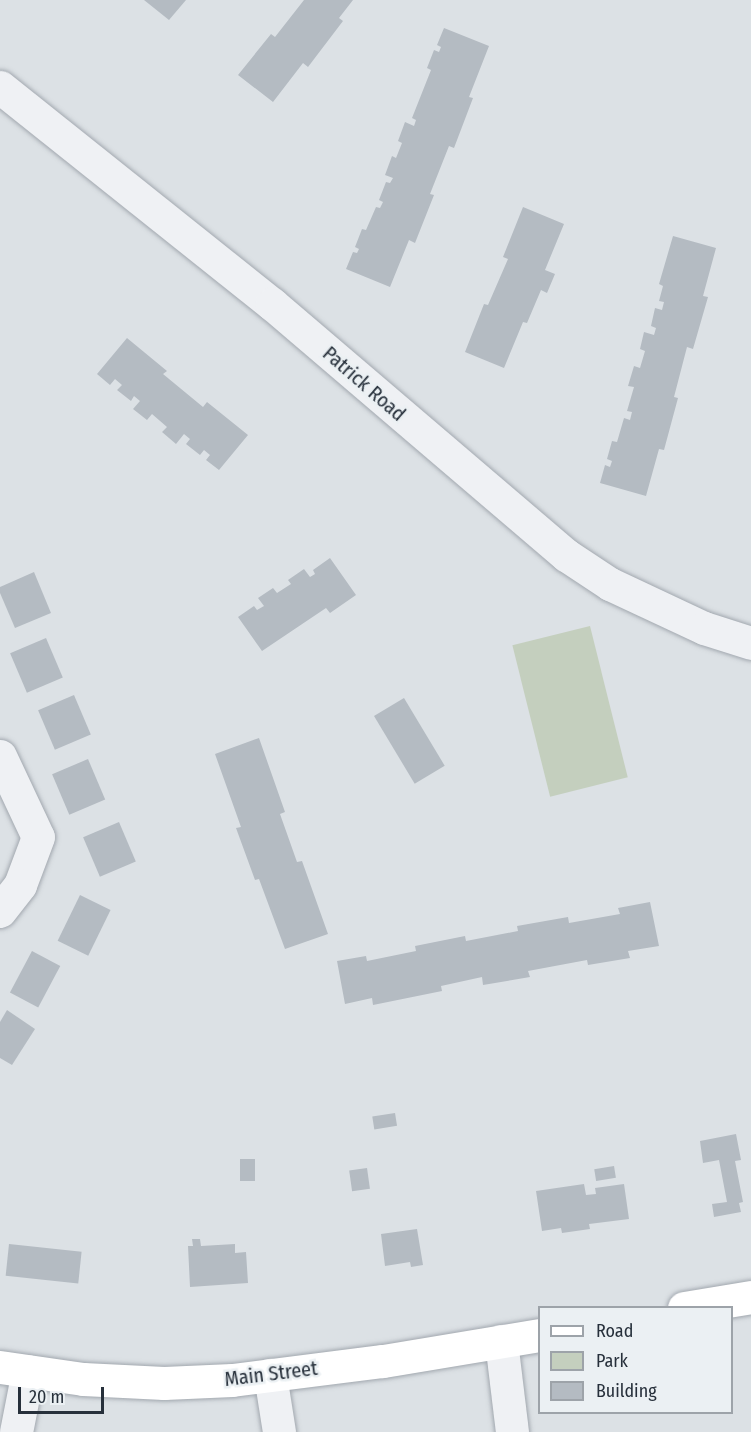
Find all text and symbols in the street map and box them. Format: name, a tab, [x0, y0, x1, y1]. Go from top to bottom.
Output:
street label: Patrick Road	[318, 342, 410, 426]
legend	[538, 1306, 733, 1414]
text: Road	[596, 1320, 633, 1342]
text: Park	[596, 1350, 628, 1372]
street label: Main Street	[223, 1356, 319, 1392]
scale bar	[21, 1375, 106, 1413]
text: Building	[596, 1380, 657, 1402]
text: 20 m	[29, 1386, 64, 1408]

